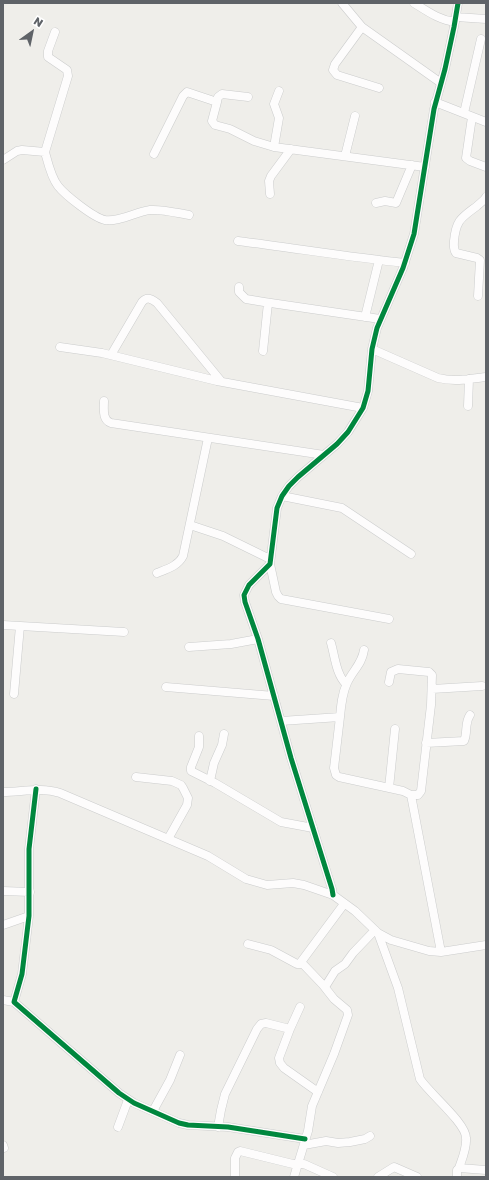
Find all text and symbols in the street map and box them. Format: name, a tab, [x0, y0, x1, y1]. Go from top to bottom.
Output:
north arrow	[12, 12, 52, 52]
text: N	[32, 14, 46, 29]

